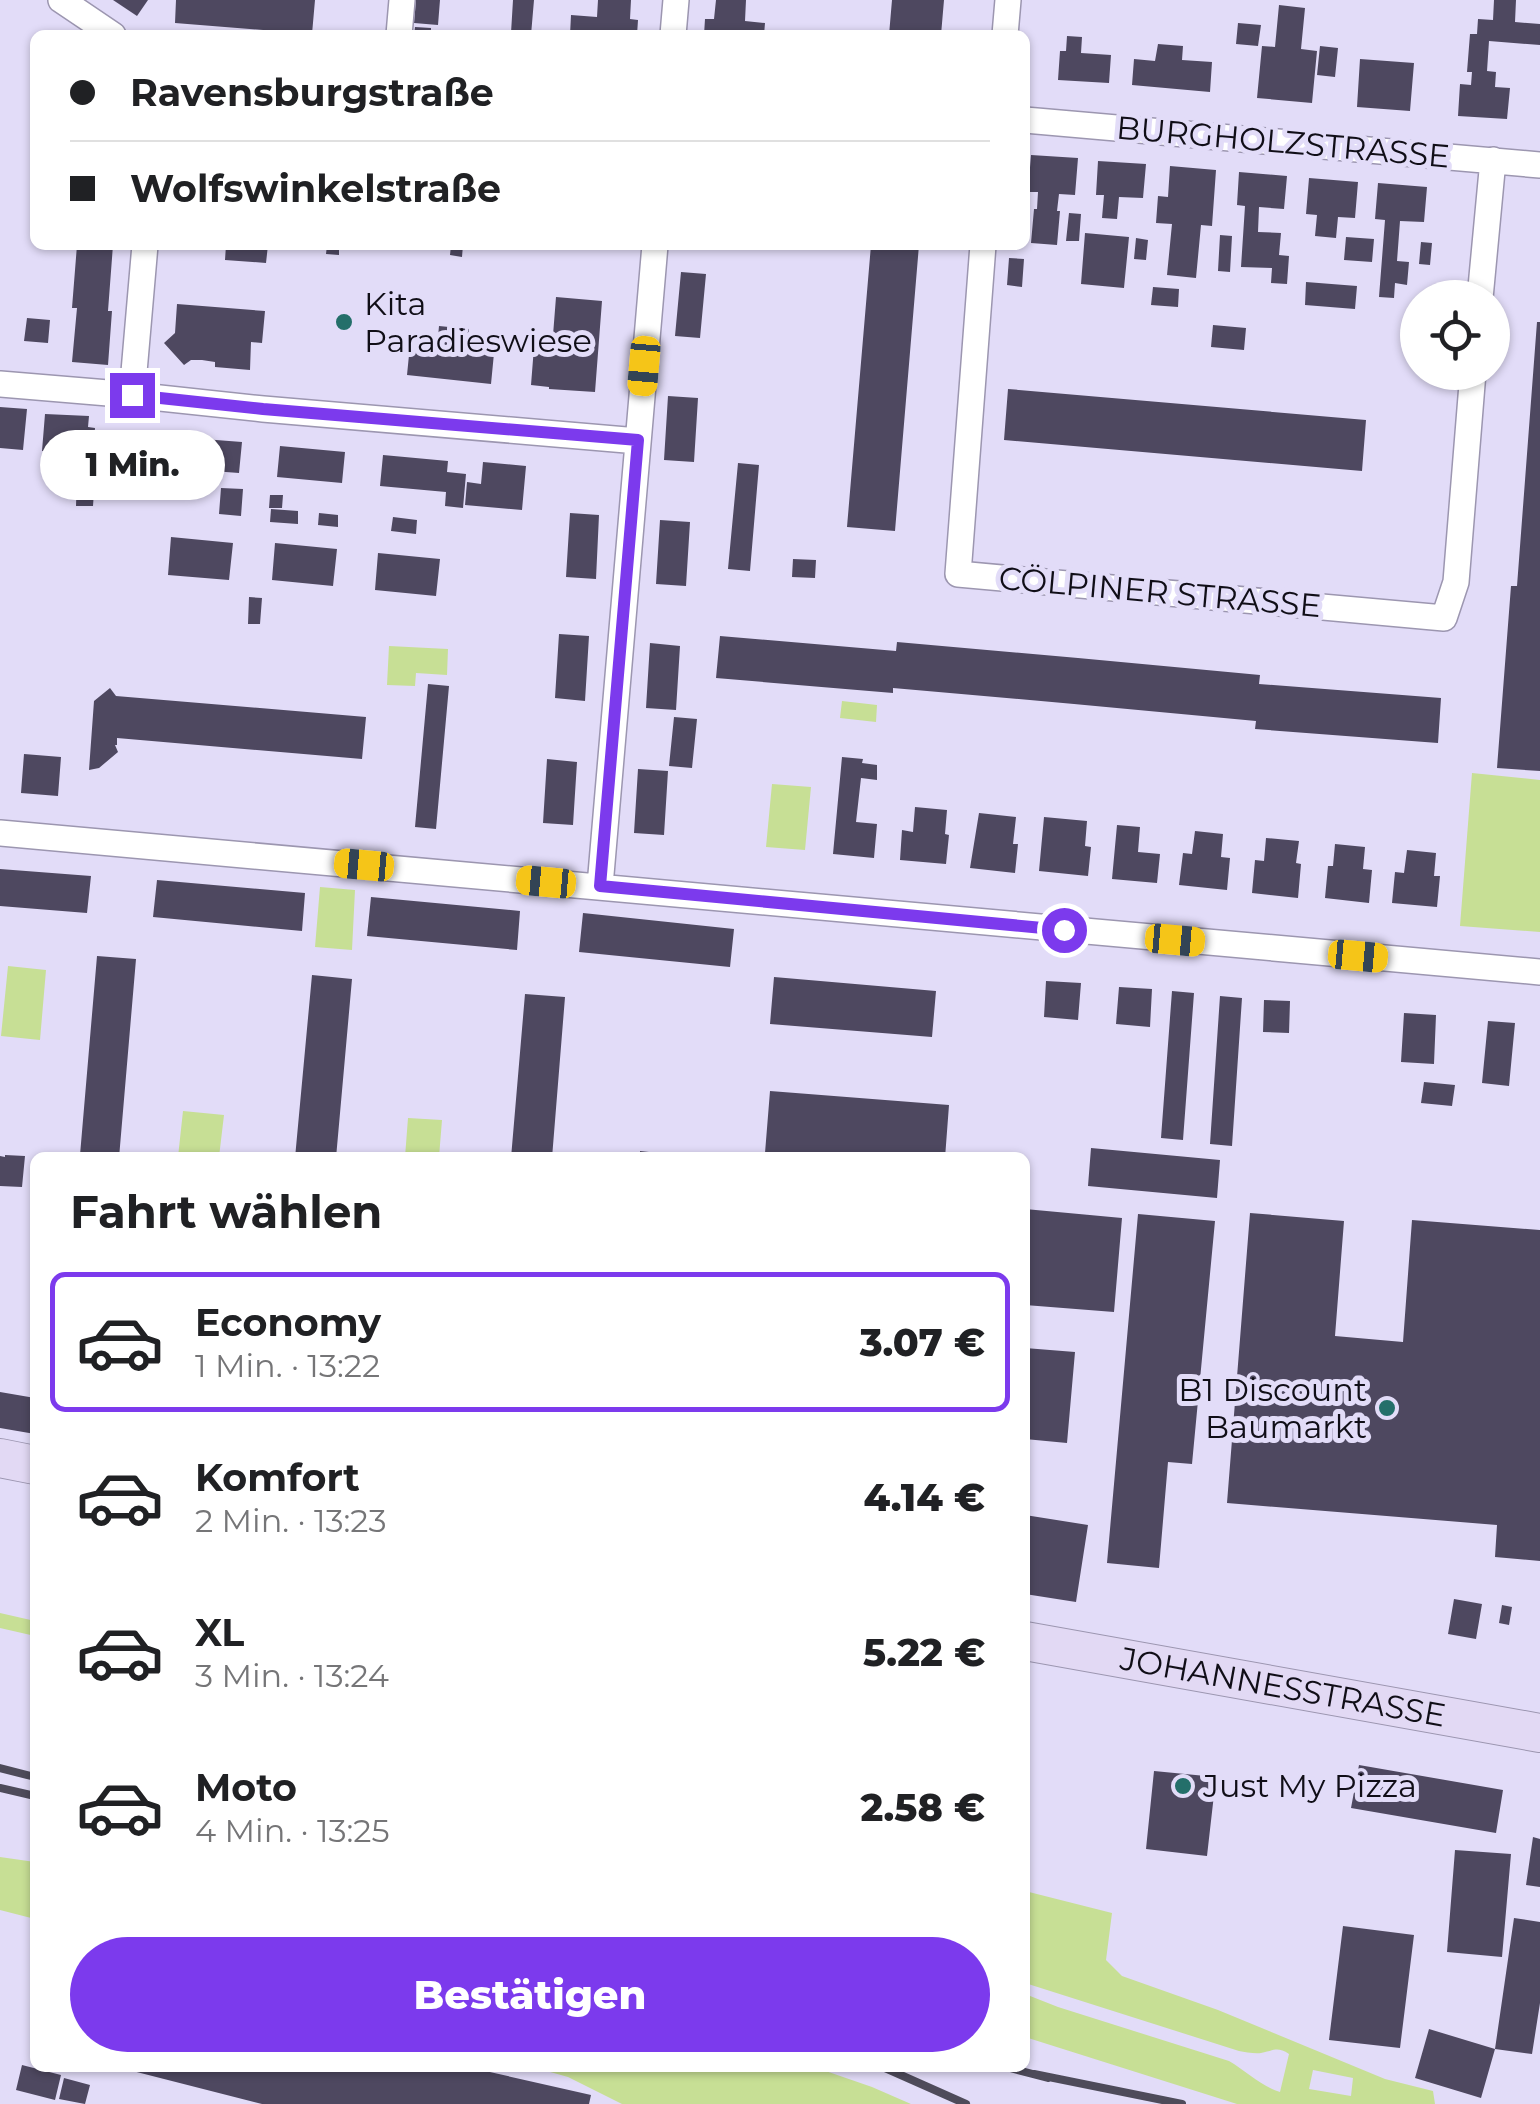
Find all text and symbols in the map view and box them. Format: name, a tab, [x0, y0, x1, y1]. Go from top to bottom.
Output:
text: Ravensburgstraße	[130, 69, 494, 116]
street label: BURGHOLZSTRASSE	[1115, 108, 1451, 176]
text: Wolfswinkelstraße	[130, 165, 501, 212]
map controls	[1400, 280, 1510, 390]
button: locate	[1400, 280, 1510, 390]
place label: Kita Paradieswiese	[364, 284, 592, 360]
marker: Kita Paradieswiese	[333, 311, 355, 333]
car	[626, 335, 662, 397]
route end	[110, 373, 155, 418]
callout: 1 Min.	[39, 430, 224, 500]
text: 1 Min.	[85, 445, 180, 484]
street label: CÖLPINER STRASSE	[997, 558, 1323, 625]
car	[333, 847, 395, 883]
car	[515, 864, 577, 900]
route start	[1042, 908, 1087, 953]
car	[1144, 922, 1206, 958]
car	[1327, 938, 1389, 974]
text: Fahrt wählen	[70, 1184, 382, 1239]
icon: car	[75, 1297, 165, 1387]
text: Economy	[195, 1299, 381, 1346]
text: 3.07 €	[860, 1319, 985, 1366]
text: 1 Min. · 13:22	[195, 1346, 380, 1385]
place label: B1 Discount Baumarkt	[1178, 1370, 1367, 1446]
marker: B1 Discount Baumarkt	[1376, 1397, 1398, 1419]
icon: car	[75, 1452, 165, 1542]
text: Komfort	[195, 1454, 360, 1501]
text: 4.14 €	[863, 1474, 985, 1521]
text: 2 Min. · 13:23	[195, 1501, 387, 1540]
icon: car	[75, 1607, 165, 1697]
text: XL	[195, 1609, 244, 1656]
text: 5.22 €	[863, 1629, 985, 1676]
street label: JOHANNESSTRASSE	[1116, 1638, 1449, 1735]
text: 3 Min. · 13:24	[195, 1656, 389, 1695]
icon: car	[75, 1762, 165, 1852]
text: Moto	[195, 1764, 297, 1811]
place label: Just My Pizza	[1202, 1766, 1417, 1805]
marker: Just My Pizza	[1172, 1775, 1194, 1797]
text: 2.58 €	[860, 1784, 985, 1831]
text: 4 Min. · 13:25	[195, 1811, 390, 1850]
button: Bestätigen	[70, 1937, 990, 2052]

